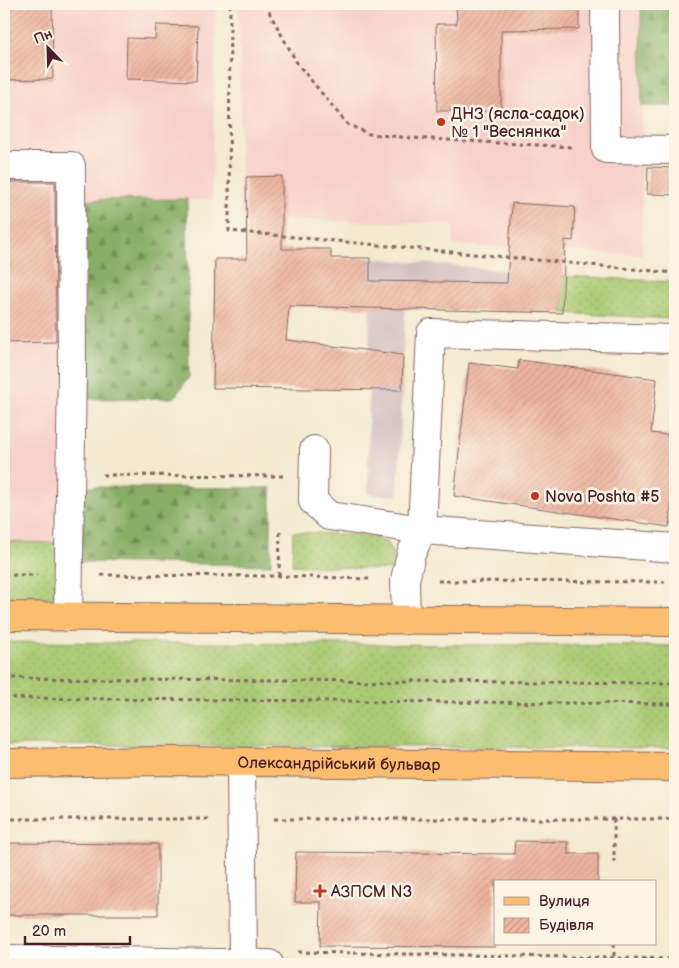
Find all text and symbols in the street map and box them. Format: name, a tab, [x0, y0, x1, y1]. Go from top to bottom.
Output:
north arrow	[22, 22, 72, 72]
text: Пн	[31, 25, 55, 48]
place label: ДНЗ (ясла-садок) № 1 "Веснянка"	[451, 105, 585, 142]
marker: ДНЗ (ясла-садок) № 1 "Веснянка"	[435, 116, 447, 128]
place label: Nova Poshta #5	[545, 488, 659, 507]
marker: Nova Poshta #5	[529, 490, 541, 502]
street label: Олександрійський бульвар	[237, 754, 440, 775]
legend	[494, 880, 656, 946]
place label: АЗПСМ N3	[330, 883, 413, 902]
marker: АЗПСМ N3	[313, 884, 327, 898]
text: Вулиця	[539, 892, 590, 911]
scale bar	[25, 913, 130, 945]
text: Будівля	[539, 916, 594, 935]
text: 20 m	[32, 922, 66, 941]

